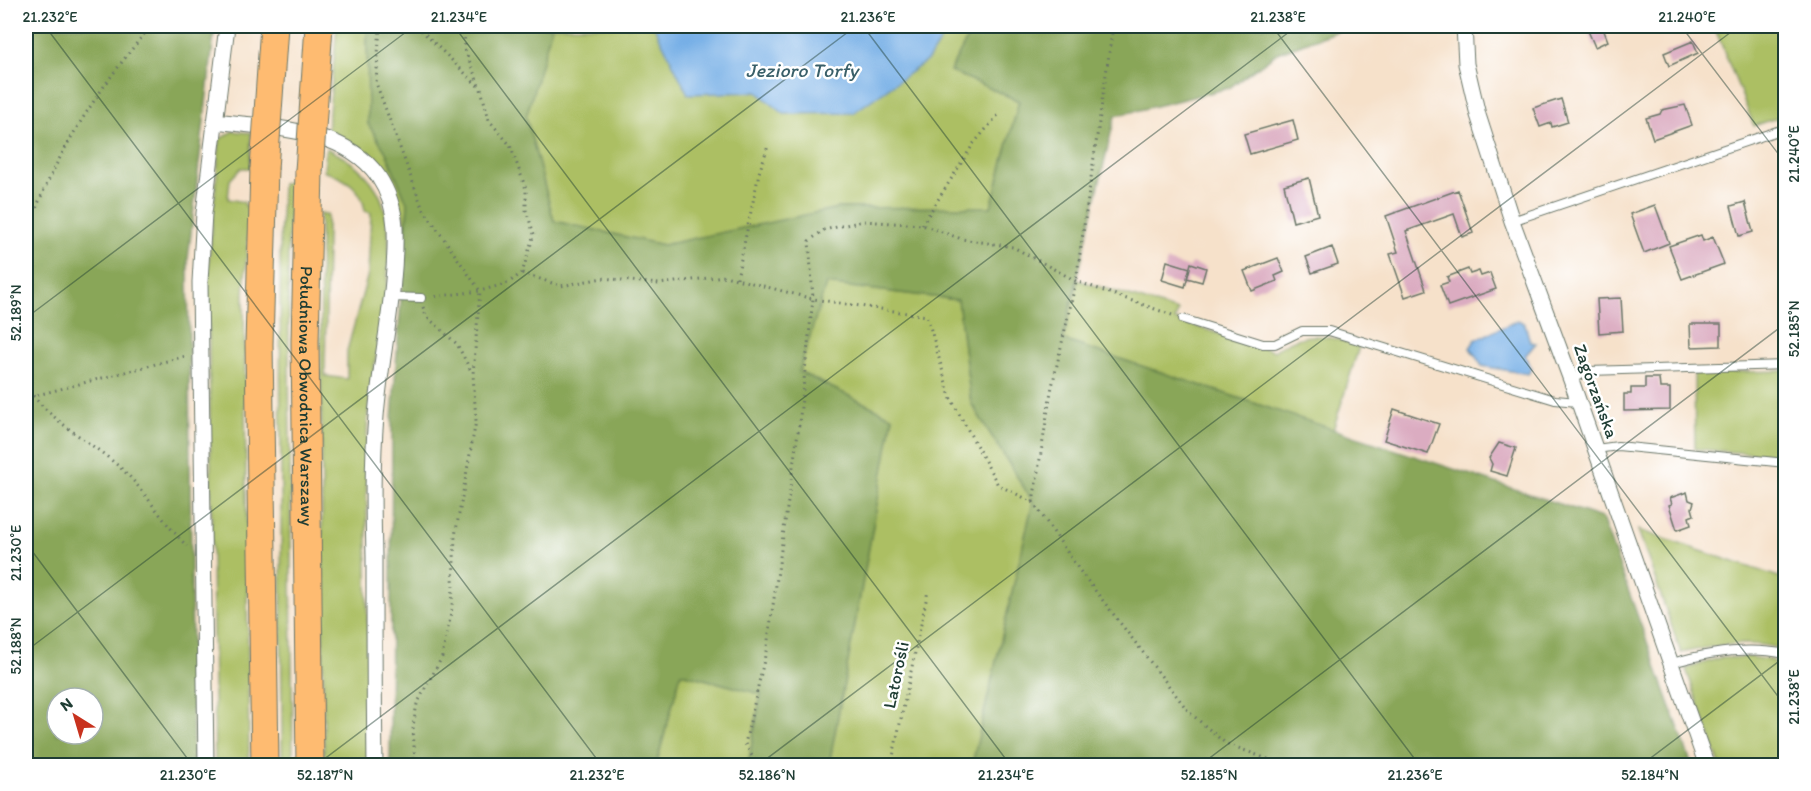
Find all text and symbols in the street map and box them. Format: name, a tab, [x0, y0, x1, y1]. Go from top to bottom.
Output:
text: 21.232°E	[22, 8, 78, 26]
text: 21.234°E	[431, 8, 487, 26]
text: 21.236°E	[840, 8, 896, 26]
text: 21.238°E	[1250, 8, 1306, 26]
text: 21.240°E	[1658, 8, 1716, 26]
water label: Jezioro Torfy	[746, 58, 861, 82]
text: 21.240°E	[1785, 125, 1803, 183]
street label: Południowa Obwodnica Warszawy	[294, 266, 318, 527]
text: 52.189°N	[7, 284, 25, 342]
text: 52.185°N	[1785, 300, 1803, 358]
street label: Zagórzańska	[1569, 341, 1623, 442]
text: 21.230°E	[7, 525, 25, 581]
text: 52.188°N	[7, 617, 25, 675]
street label: Latorośli	[878, 639, 914, 711]
text: 21.238°E	[1785, 669, 1803, 725]
north arrow	[45, 686, 105, 746]
text: N	[56, 694, 76, 715]
text: 21.230°E	[160, 766, 216, 784]
text: 52.187°N	[297, 766, 353, 784]
text: 21.232°E	[569, 766, 625, 784]
text: 52.186°N	[738, 766, 796, 784]
text: 21.234°E	[978, 766, 1034, 784]
text: 52.185°N	[1180, 766, 1238, 784]
text: 21.236°E	[1387, 766, 1443, 784]
text: 52.184°N	[1621, 766, 1679, 784]

